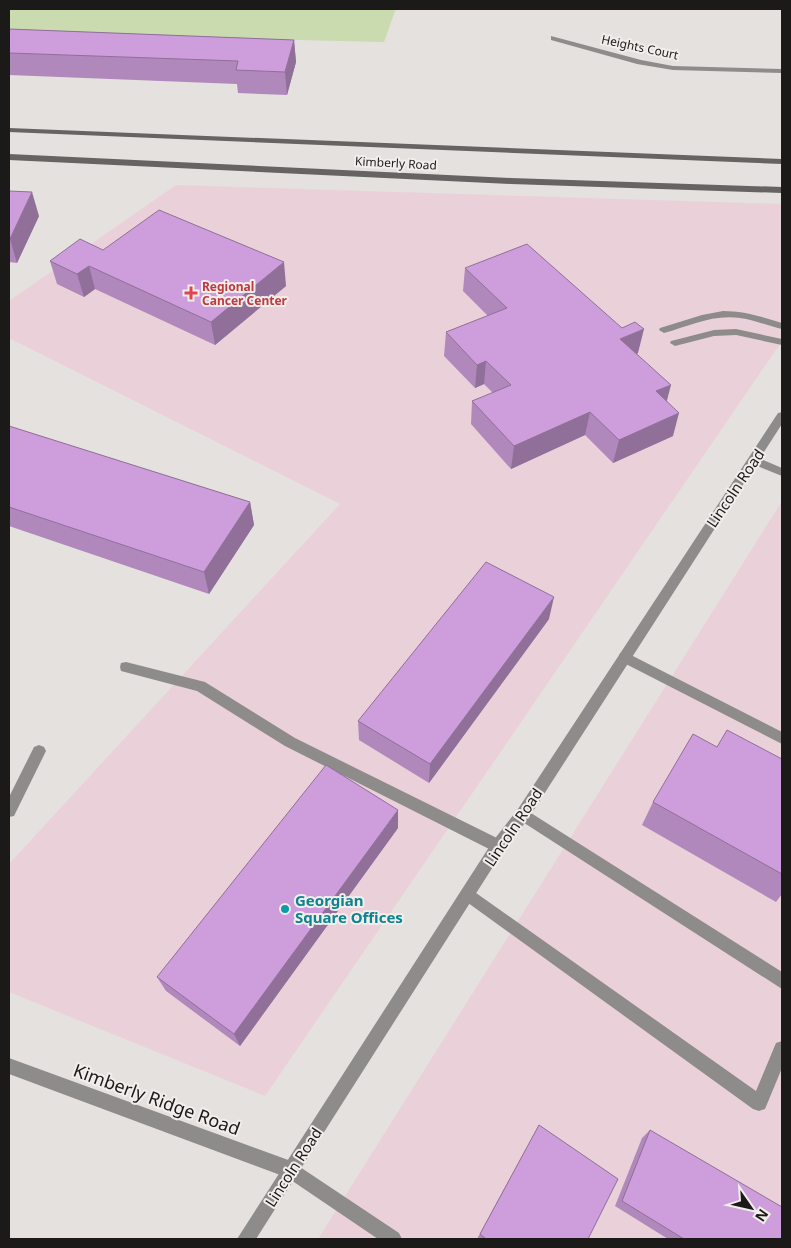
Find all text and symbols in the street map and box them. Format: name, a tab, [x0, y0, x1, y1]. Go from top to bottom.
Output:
street label: Heights Court	[600, 31, 681, 64]
street label: Kimberly Road	[355, 152, 437, 174]
place label: Regional Cancer Center	[202, 278, 288, 309]
marker: Regional Cancer Center	[184, 286, 198, 300]
street label: Lincoln Road	[701, 445, 769, 531]
street label: Lincoln Road	[479, 784, 547, 870]
place label: Georgian Square Offices	[295, 890, 403, 927]
marker: Georgian Square Offices	[279, 903, 291, 915]
street label: Kimberly Ridge Road	[70, 1058, 244, 1140]
street label: Lincoln Road	[260, 1124, 326, 1210]
north arrow	[726, 1183, 776, 1233]
text: N	[751, 1206, 773, 1226]

